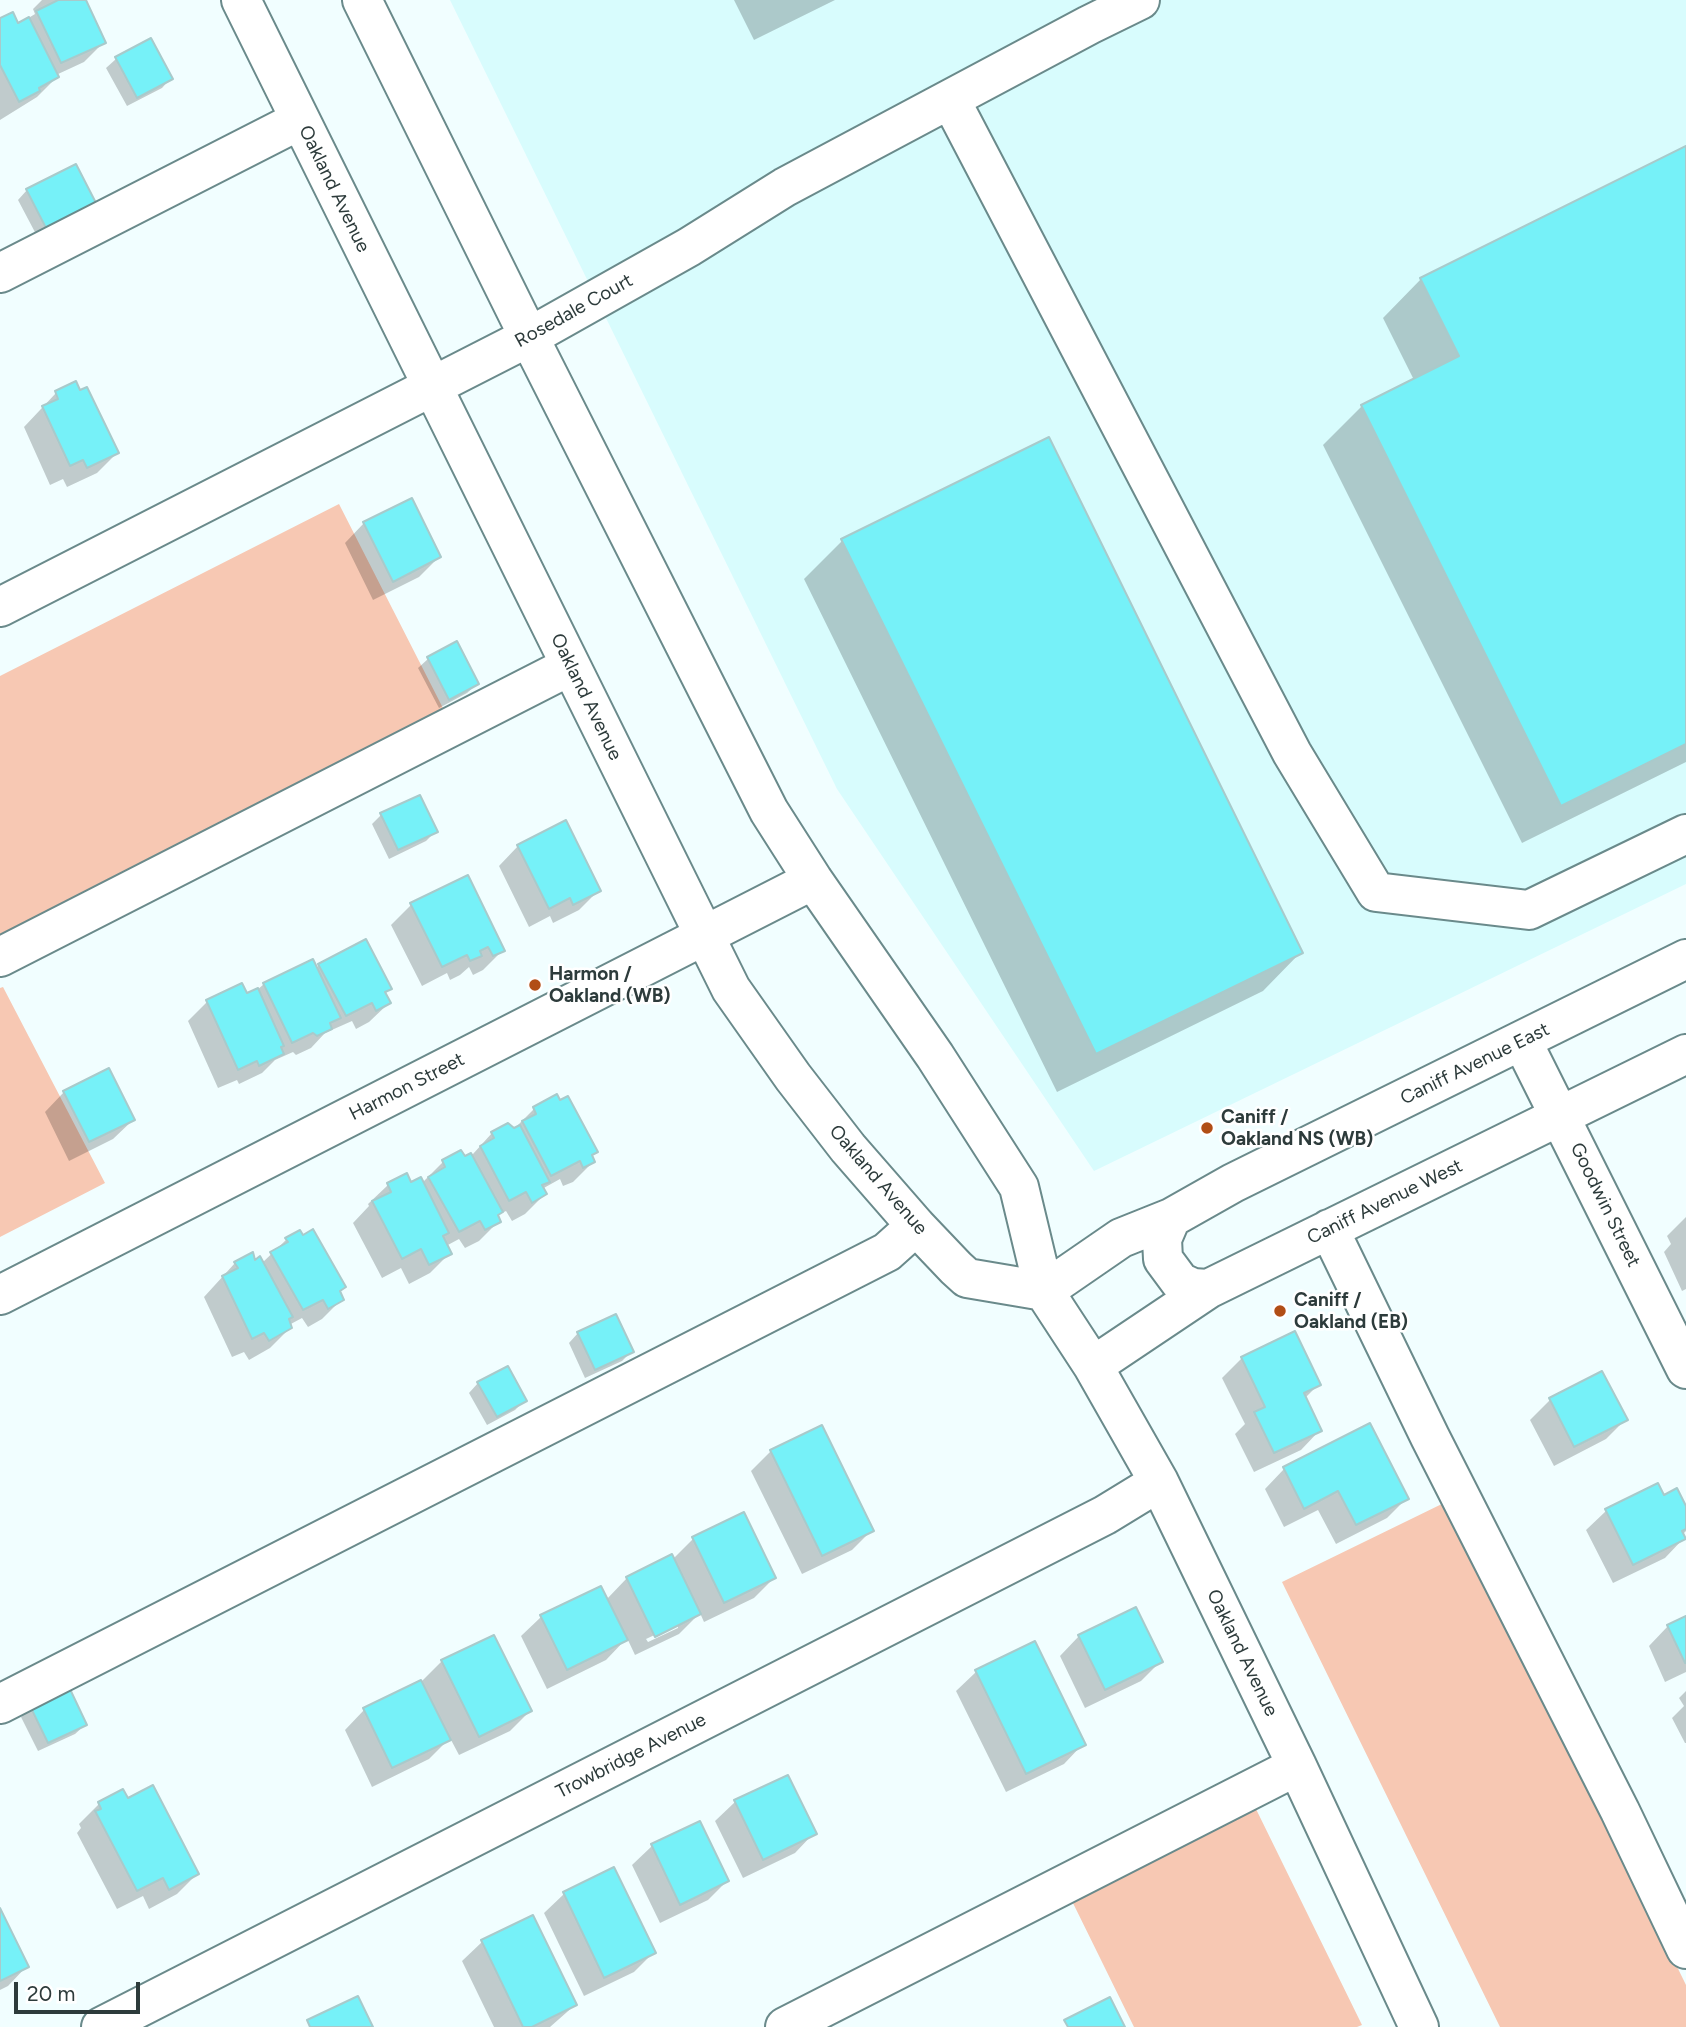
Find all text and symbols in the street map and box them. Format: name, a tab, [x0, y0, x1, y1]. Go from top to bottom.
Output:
street label: Oakland Avenue	[293, 122, 375, 256]
street label: Rosedale Court	[511, 269, 637, 353]
street label: Oakland Avenue	[545, 630, 627, 764]
place label: Harmon / Oakland (WB)	[549, 963, 671, 1007]
marker: Harmon / Oakland (WB)	[527, 977, 543, 993]
street label: Caniff Avenue East	[1397, 1018, 1553, 1110]
street label: Harmon Street	[346, 1048, 468, 1126]
place label: Caniff / Oakland NS (WB)	[1221, 1106, 1373, 1150]
street label: Oakland Avenue	[824, 1120, 932, 1240]
marker: Caniff / Oakland NS (WB)	[1199, 1120, 1215, 1136]
street label: Goodwin Street	[1565, 1139, 1645, 1271]
street label: Caniff Avenue West	[1304, 1155, 1466, 1249]
place label: Caniff / Oakland (EB)	[1294, 1289, 1408, 1333]
marker: Caniff / Oakland (EB)	[1272, 1303, 1288, 1319]
street label: Oakland Avenue	[1201, 1586, 1283, 1720]
street label: Trowbridge Avenue	[552, 1708, 710, 1804]
scale bar	[18, 1968, 144, 2012]
text: 20 m	[27, 1981, 75, 2006]

